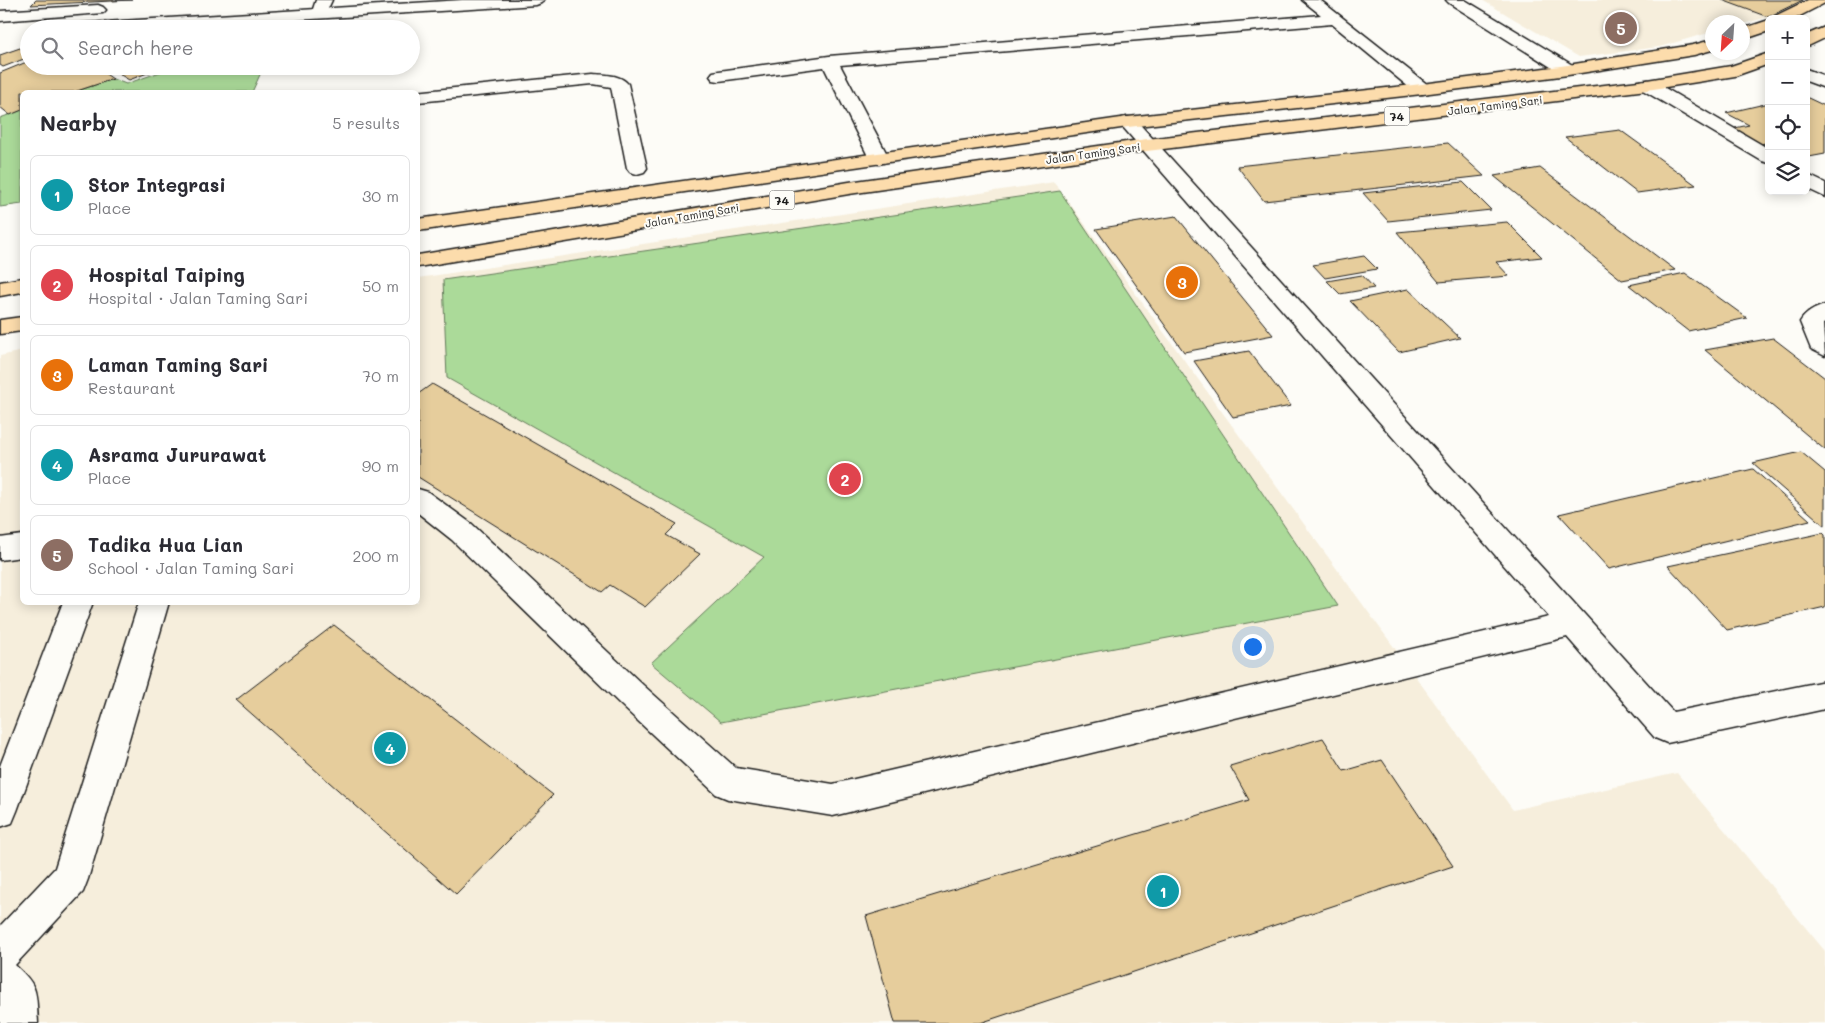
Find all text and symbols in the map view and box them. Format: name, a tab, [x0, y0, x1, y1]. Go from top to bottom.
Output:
pin: 5	[1605, 9, 1637, 47]
north arrow	[1705, 15, 1750, 60]
map controls	[1765, 15, 1810, 195]
button: +	[1765, 15, 1810, 60]
search box	[20, 20, 420, 75]
icon: search	[38, 34, 66, 62]
text: Search here	[78, 35, 194, 60]
button: −	[1765, 60, 1810, 105]
street label: Jalan Taming Sari	[1447, 92, 1543, 118]
button: locate	[1765, 105, 1810, 150]
road number: 74	[1384, 106, 1410, 125]
text: Nearby	[40, 109, 117, 136]
text: 5 results	[332, 112, 400, 133]
street label: Jalan Taming Sari	[1045, 139, 1141, 167]
button: layers	[1765, 150, 1810, 195]
text: Stor Integrasi	[88, 172, 226, 197]
text: 1	[53, 185, 61, 206]
text: 30 m	[362, 185, 399, 206]
road number: 74	[770, 190, 794, 210]
text: Place	[88, 197, 131, 218]
street label: Jalan Taming Sari	[644, 199, 740, 231]
text: Hospital Taiping	[88, 262, 245, 287]
pin: 3	[1166, 263, 1198, 301]
text: 2	[53, 275, 61, 296]
text: 50 m	[362, 275, 399, 296]
text: Hospital · Jalan Taming Sari	[88, 287, 308, 308]
text: Laman Taming Sari	[88, 352, 269, 377]
text: 3	[52, 365, 62, 386]
text: 70 m	[362, 365, 399, 386]
text: Restaurant	[88, 377, 176, 398]
text: Asrama Jururawat	[88, 442, 266, 467]
text: 4	[52, 455, 62, 476]
text: 90 m	[362, 455, 399, 476]
pin: 2	[829, 460, 861, 498]
text: Place	[88, 467, 131, 488]
text: Tadika Hua Lian	[88, 532, 243, 557]
text: 5	[52, 545, 62, 566]
text: 200 m	[352, 545, 399, 566]
text: School · Jalan Taming Sari	[88, 557, 294, 578]
your location	[1240, 634, 1266, 660]
pin: 4	[374, 729, 406, 767]
pin: 1	[1147, 872, 1179, 910]

